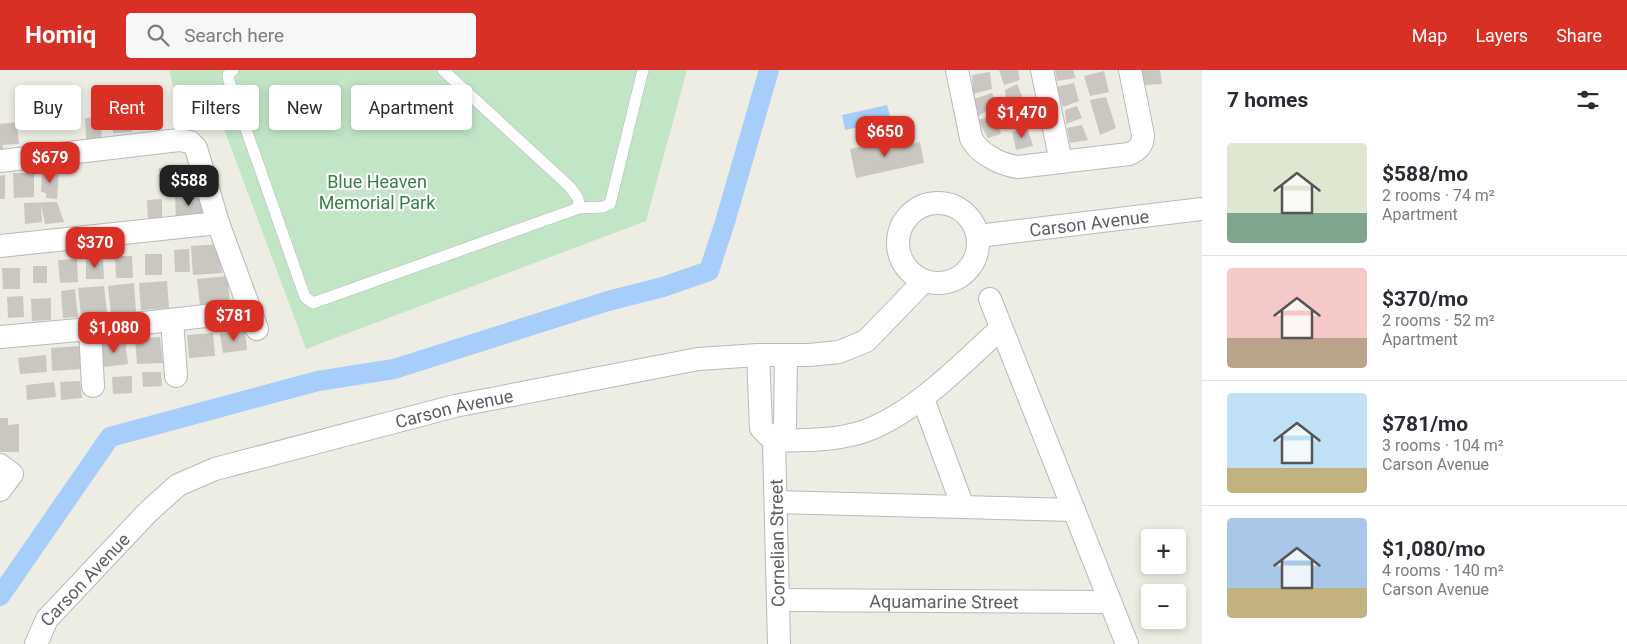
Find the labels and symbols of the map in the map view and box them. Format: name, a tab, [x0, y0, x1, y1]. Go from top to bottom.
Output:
pin: $1,470	[981, 97, 1063, 139]
pin: $650	[855, 116, 915, 158]
pin: $679	[20, 142, 80, 184]
pin: $588	[159, 164, 219, 207]
park label: Blue Heaven Memorial Park	[319, 171, 436, 213]
street label: Carson Avenue	[1028, 205, 1150, 240]
pin: $370	[65, 226, 125, 269]
pin: $781	[204, 300, 264, 342]
pin: $1,080	[73, 312, 155, 354]
street label: Carson Avenue	[393, 384, 515, 432]
street label: Cornelian Street	[765, 479, 789, 607]
street label: Carson Avenue	[36, 528, 134, 630]
street label: Aquamarine Street	[869, 590, 1019, 612]

